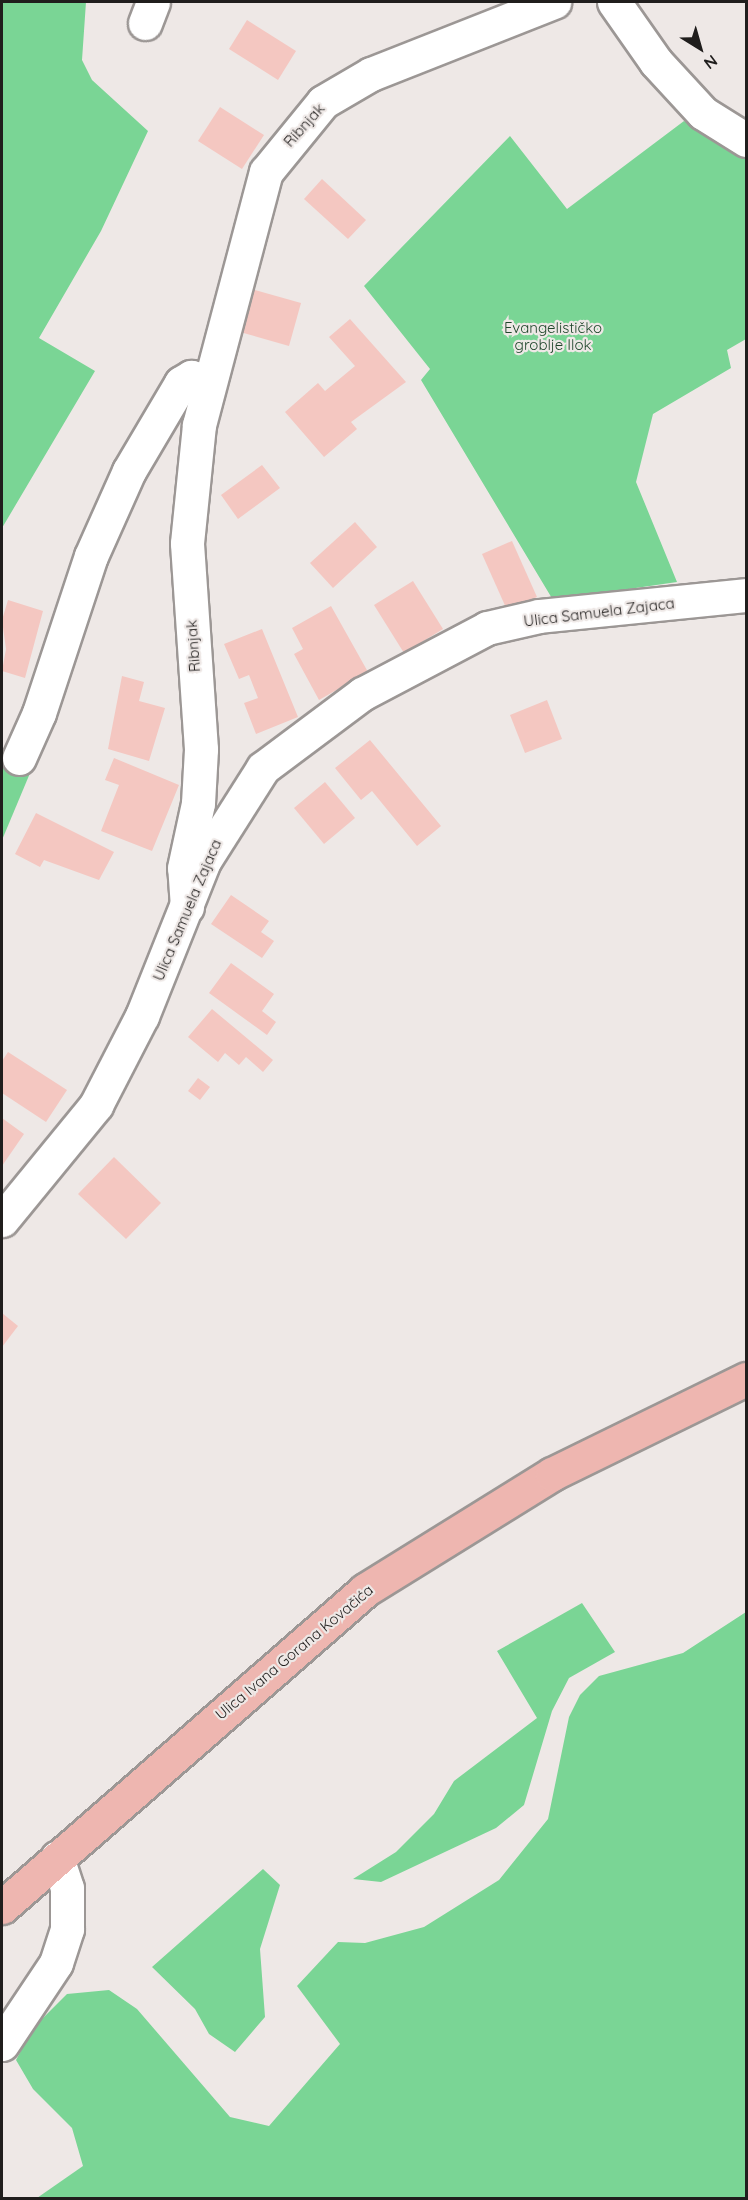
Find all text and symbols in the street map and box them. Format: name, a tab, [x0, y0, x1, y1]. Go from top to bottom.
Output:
north arrow	[670, 18, 730, 78]
text: N	[700, 51, 722, 74]
street label: Ribnjak	[280, 100, 328, 150]
park label: Evangelističko groblje Ilok	[504, 318, 602, 353]
street label: Ulica Samuela Zajaca	[523, 594, 675, 630]
street label: Ribnjak	[182, 619, 204, 673]
street label: Ulica Samuela Zajaca	[149, 837, 225, 983]
street label: Ulica Ivana Gorana Kovačića	[211, 1581, 377, 1723]

